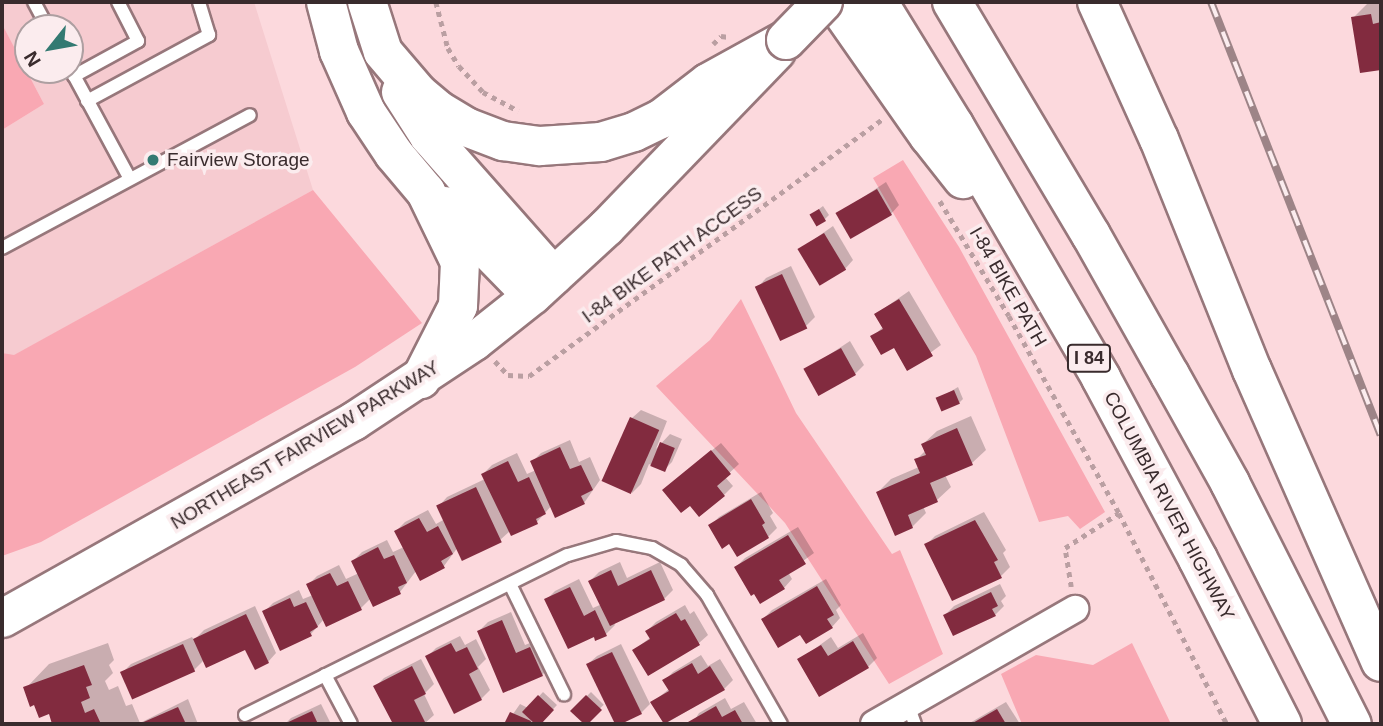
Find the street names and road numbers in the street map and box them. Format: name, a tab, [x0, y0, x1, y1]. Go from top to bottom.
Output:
street label: I-84 BIKE PATH ACCESS	[577, 182, 767, 328]
street label: I-84 BIKE PATH	[965, 223, 1051, 351]
road number: I 84	[1066, 344, 1112, 372]
street label: NORTHEAST FAIRVIEW PARKWAY	[167, 356, 443, 534]
street label: COLUMBIA RIVER HIGHWAY	[1099, 387, 1239, 625]

